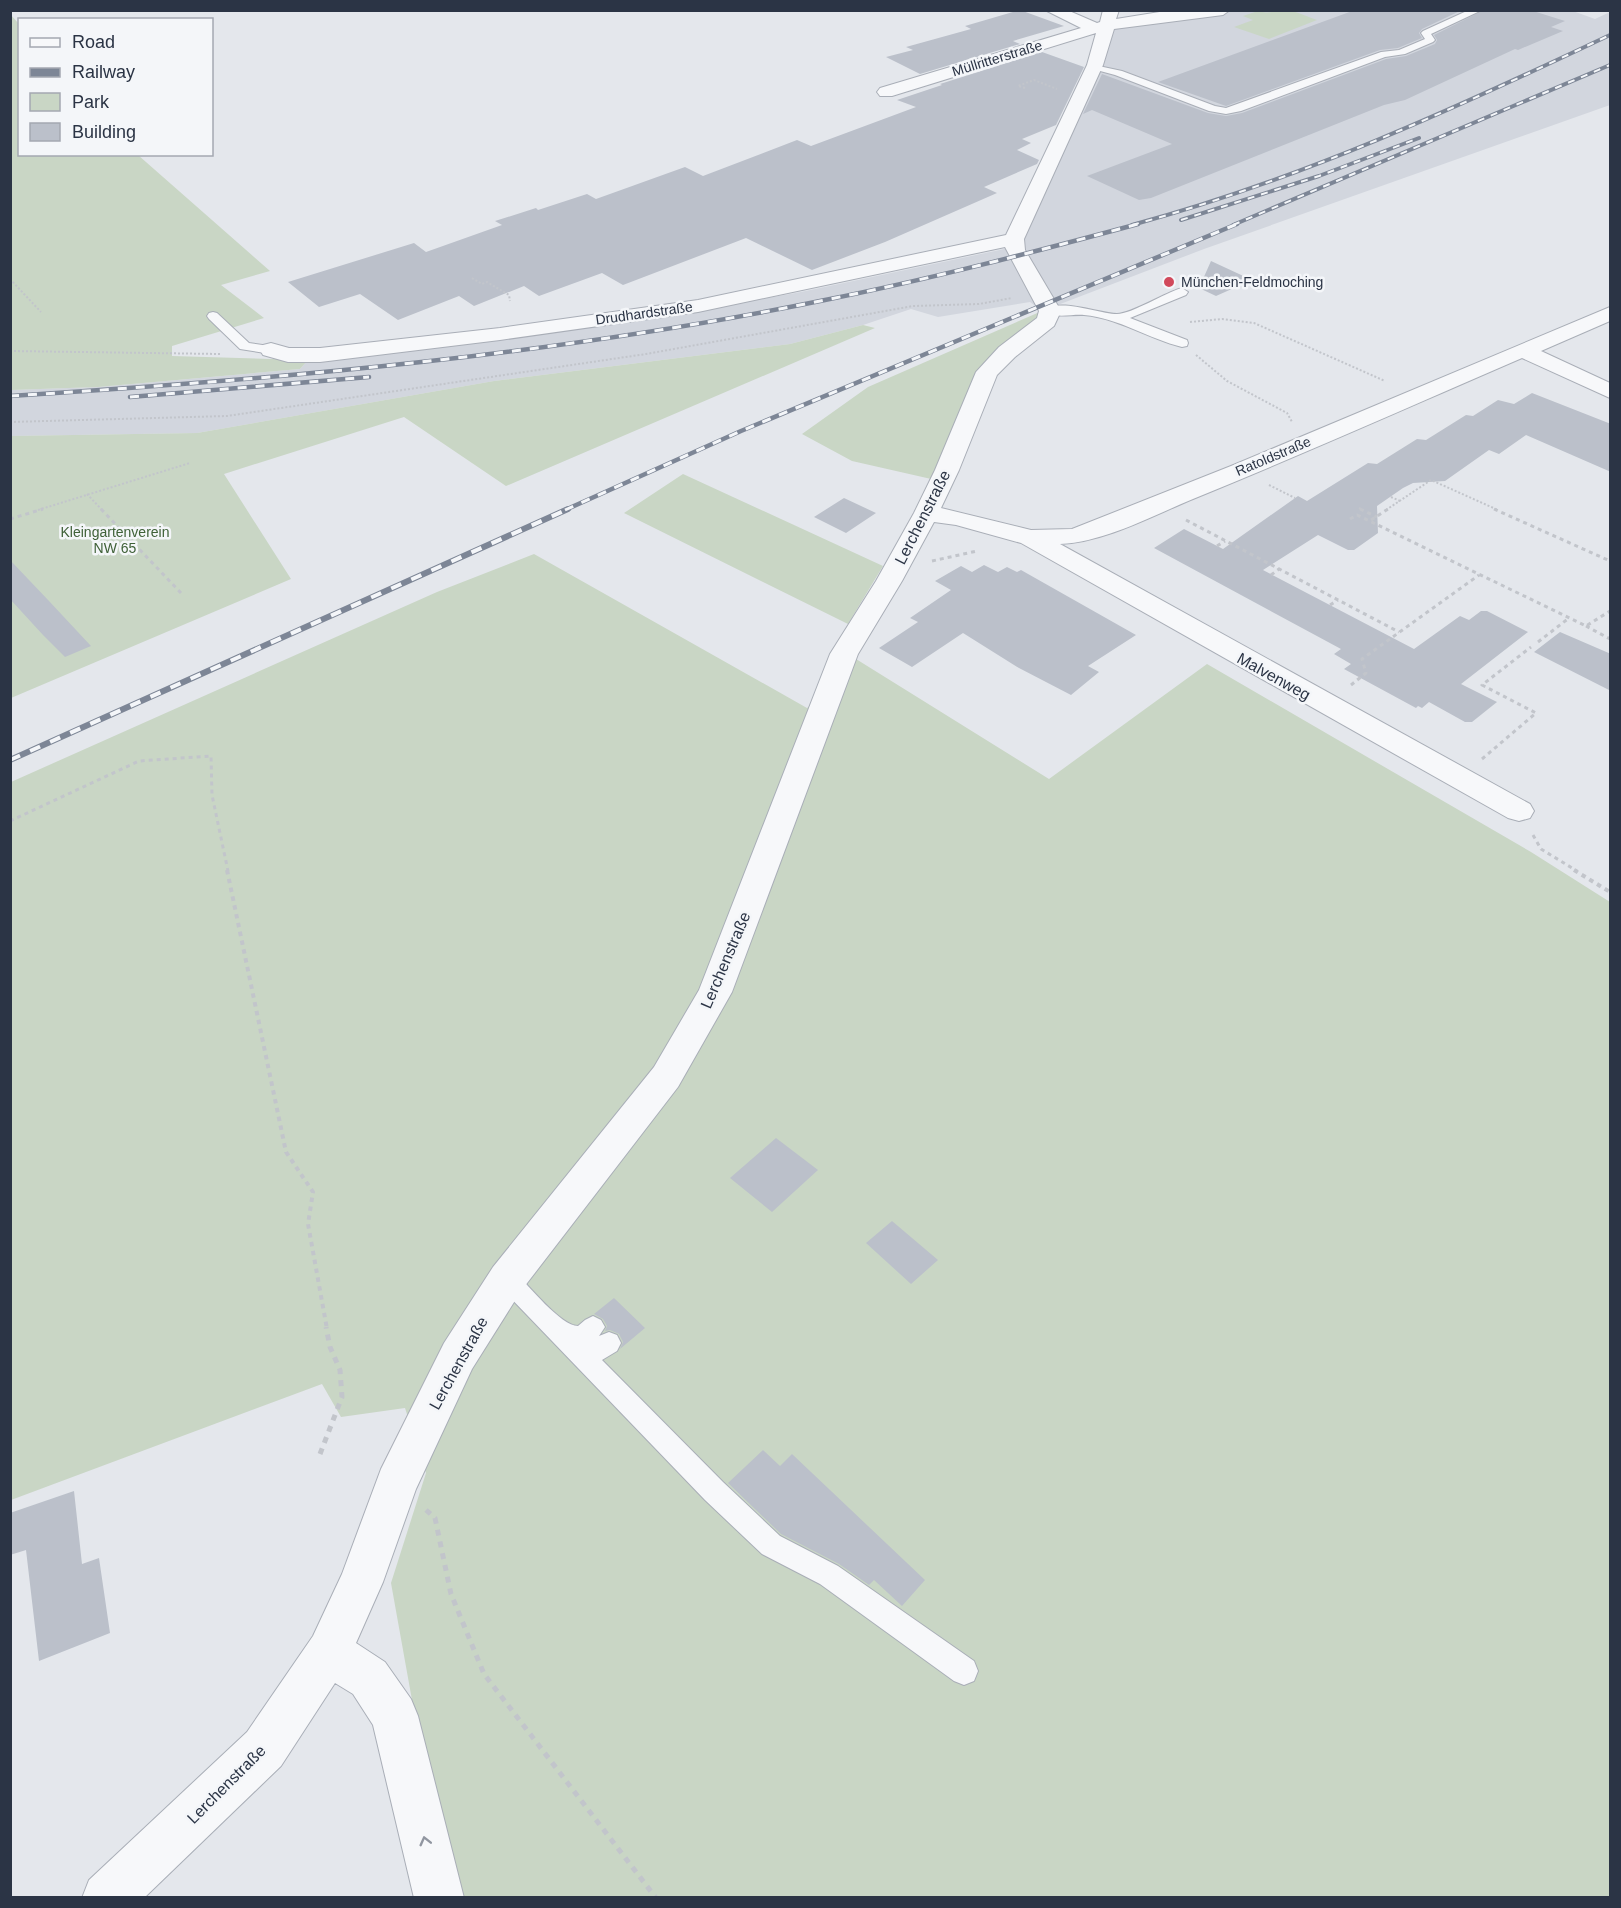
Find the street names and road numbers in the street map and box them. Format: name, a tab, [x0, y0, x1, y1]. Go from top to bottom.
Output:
street label: Müllritterstraße	[950, 37, 1044, 79]
street label: Drudhardstraße	[594, 298, 694, 328]
street label: Ratoldstraße	[1233, 433, 1313, 479]
street label: Lerchenstraße	[891, 467, 953, 567]
street label: Malvenweg	[1234, 649, 1313, 703]
street label: Lerchenstraße	[697, 909, 753, 1011]
street label: Lerchenstraße	[426, 1314, 491, 1412]
street label: Lerchenstraße	[184, 1742, 269, 1827]

